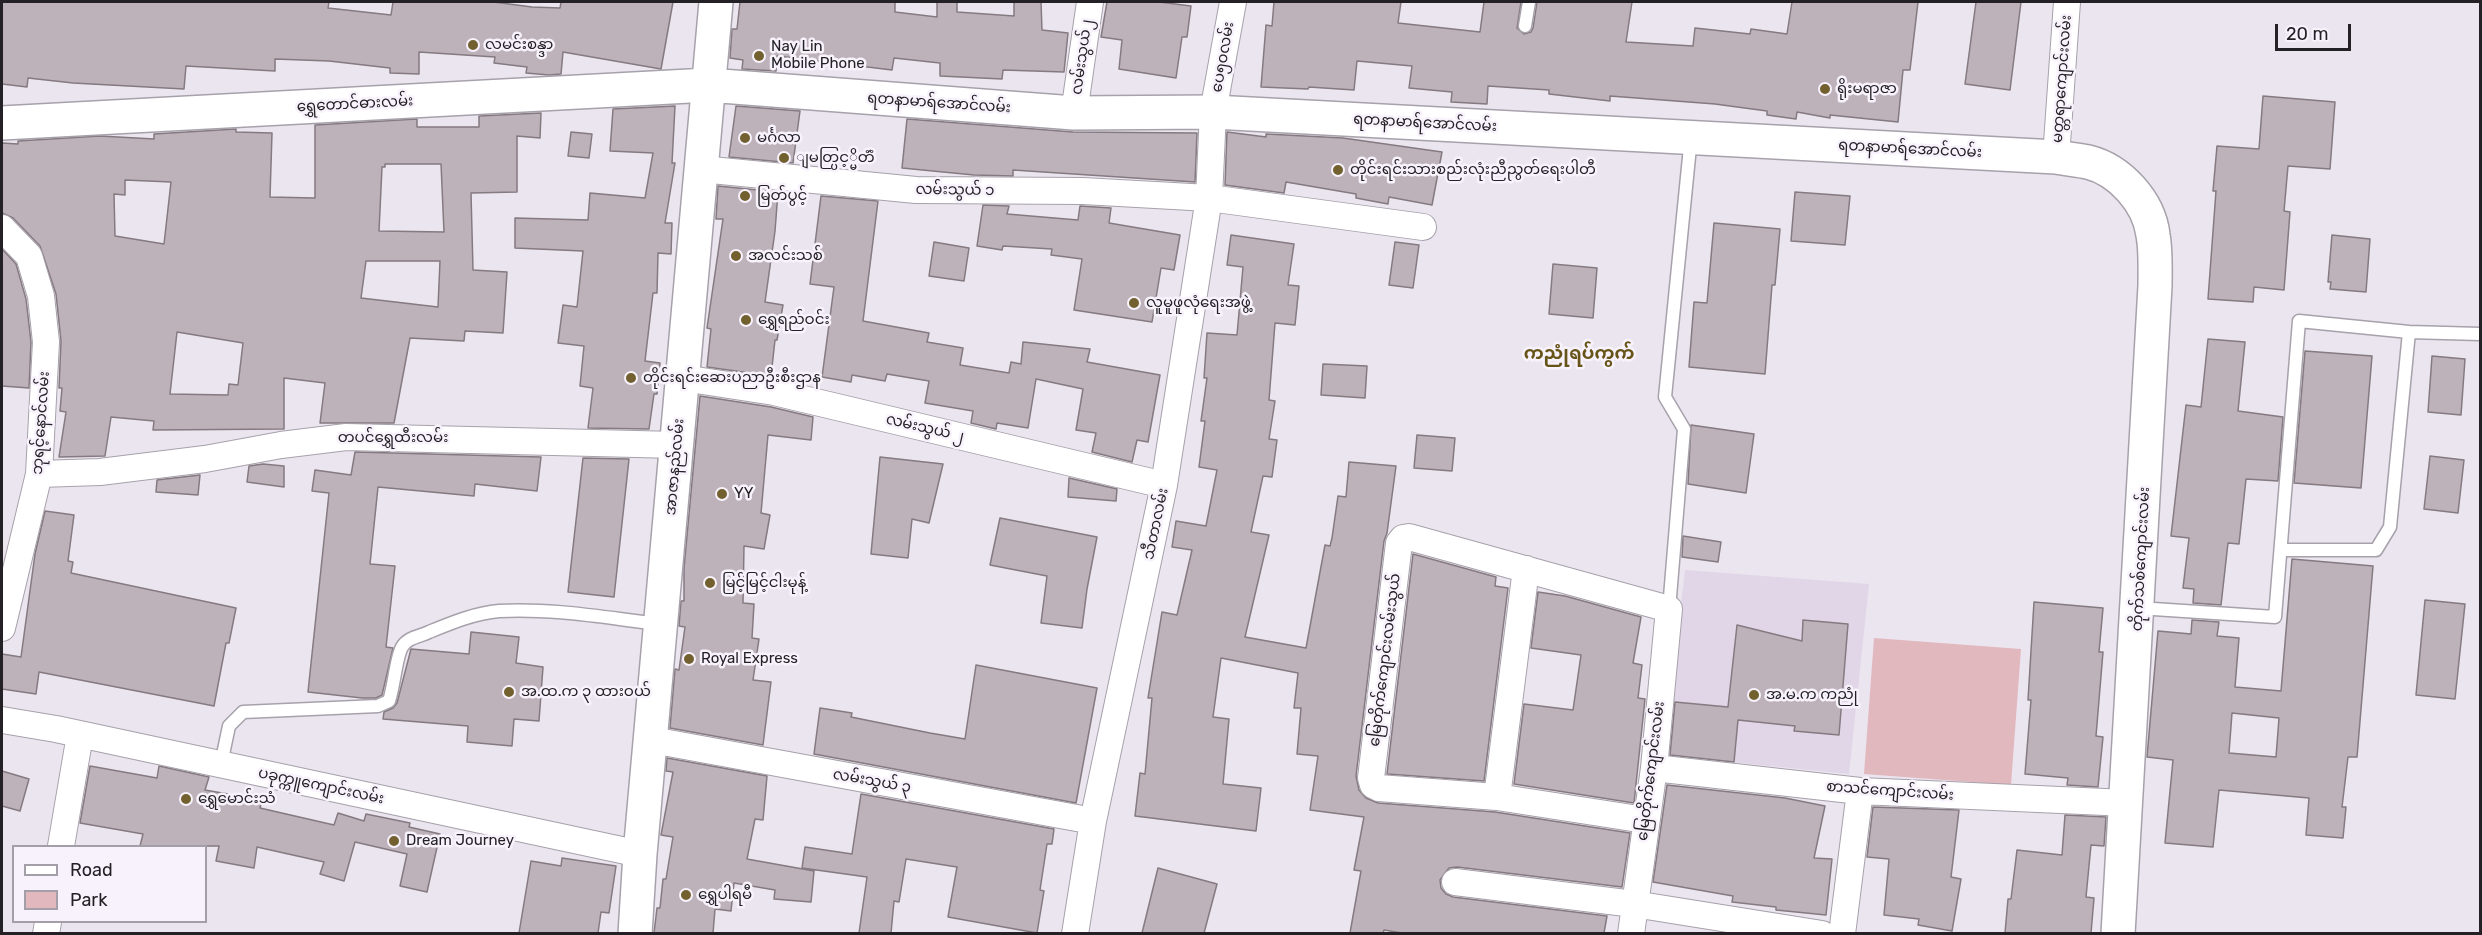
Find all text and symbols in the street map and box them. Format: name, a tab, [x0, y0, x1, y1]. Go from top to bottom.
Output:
scale bar	[2278, 12, 2354, 50]
street label: မတ္တရာကျောင်းလမ်း	[2049, 14, 2075, 144]
street label: လမ်းသွယ်၂	[1068, 18, 1096, 96]
street label: ပေ၅၀လမ်း	[1208, 20, 1238, 94]
text: 20 m	[2286, 23, 2328, 45]
place label: လမင်းစန္ဒာ	[485, 36, 553, 54]
marker: လမင်းစန္ဒာ	[466, 38, 480, 52]
place label: Nay Lin Mobile Phone	[771, 38, 865, 73]
marker: Nay Lin Mobile Phone	[752, 49, 766, 63]
place label: ရိုးမရာဇာ	[1837, 80, 1897, 98]
marker: ရိုးမရာဇာ	[1818, 82, 1832, 96]
street label: ရတနာမာရ်အောင်လမ်း	[867, 89, 1011, 117]
street label: ရွှေတောင်ဓားလမ်း	[296, 92, 414, 116]
street label: ရတနာမာရ်အောင်လမ်း	[1353, 110, 1497, 136]
place label: မင်္ဂလာ	[757, 129, 801, 147]
marker: မင်္ဂလာ	[738, 131, 752, 145]
street label: ရတနာမာရ်အောင်လမ်း	[1838, 136, 1982, 162]
place label: ျမတ္ပြင့္မိတၱဴ	[796, 149, 875, 167]
marker: ျမတ္ပြင့္မိတၱဴ	[777, 151, 791, 165]
place label: တိုင်းရင်းသားစည်းလုံးညီညွတ်ရေးပါတီ	[1350, 161, 1596, 179]
marker: တိုင်းရင်းသားစည်းလုံးညီညွတ်ရေးပါတီ	[1331, 163, 1345, 177]
street label: လမ်းသွယ် ၁	[915, 180, 995, 200]
place label: မြတ်ပွင့်	[757, 187, 807, 205]
marker: မြတ်ပွင့်	[738, 189, 752, 203]
place label: အလင်းသစ်	[748, 247, 823, 265]
marker: အလင်းသစ်	[729, 249, 743, 263]
place label: လူမူဖူလုံရေးအဖွဲ့	[1146, 294, 1251, 312]
marker: လူမူဖူလုံရေးအဖွဲ့	[1127, 296, 1141, 310]
place label: ရွှေရည်ဝင်း	[758, 311, 830, 329]
marker: ရွှေရည်ဝင်း	[739, 313, 753, 327]
district label: ကညုံရပ်ကွက်	[1524, 343, 1634, 365]
place label: တိုင်းရင်းဆေးပညာဦးစီးဌာန	[643, 369, 821, 387]
street label: ဘုရင့်နောင်လမ်း	[28, 371, 54, 475]
marker: တိုင်းရင်းဆေးပညာဦးစီးဌာန	[624, 371, 638, 385]
street label: လမ်းသွယ် ၂	[884, 410, 966, 446]
street label: အာဇာနည်လမ်း	[662, 418, 688, 516]
street label: တပင်ရွှေထီးလမ်း	[338, 429, 448, 447]
place label: YY	[734, 485, 753, 503]
street label: တိုက်သစ်ကျောင်းလမ်း	[2128, 486, 2154, 632]
marker: YY	[715, 487, 729, 501]
street label: သီတာလမ်း	[1140, 487, 1172, 561]
street label: မြေတိုက်ကျောင်းလမ်းသွယ်	[1365, 572, 1405, 748]
place label: မြင့်မြင့်ငါးမုန့်	[722, 574, 806, 592]
marker: မြင့်မြင့်ငါးမုန့်	[703, 576, 717, 590]
place label: Royal Express	[701, 650, 798, 668]
marker: Royal Express	[682, 652, 696, 666]
place label: အ.ထ.က ၃ ထားဝယ်	[521, 683, 651, 701]
marker: အ.ထ.က ၃ ထားဝယ်	[502, 685, 516, 699]
place label: အ.မ.က ကညုံ	[1766, 686, 1858, 704]
marker: အ.မ.က ကညုံ	[1747, 688, 1761, 702]
street label: မြေတိုက်ကျောင်းလမ်း	[1634, 700, 1668, 842]
street label: ပခုက္ကူကျောင်းလမ်း	[257, 764, 385, 808]
street label: လမ်းသွယ် ၃	[832, 765, 912, 797]
street label: စာသင်ကျောင်းလမ်း	[1826, 778, 1954, 804]
place label: ရွှေမောင်းသံ	[198, 790, 276, 808]
marker: ရွှေမောင်းသံ	[179, 792, 193, 806]
place label: Dream Journey	[406, 832, 514, 850]
marker: Dream Journey	[387, 834, 401, 848]
legend	[12, 845, 207, 923]
text: Road	[70, 859, 113, 881]
place label: ရွှေပါရမီ	[698, 886, 752, 904]
marker: ရွှေပါရမီ	[679, 888, 693, 902]
text: Park	[70, 889, 107, 911]

